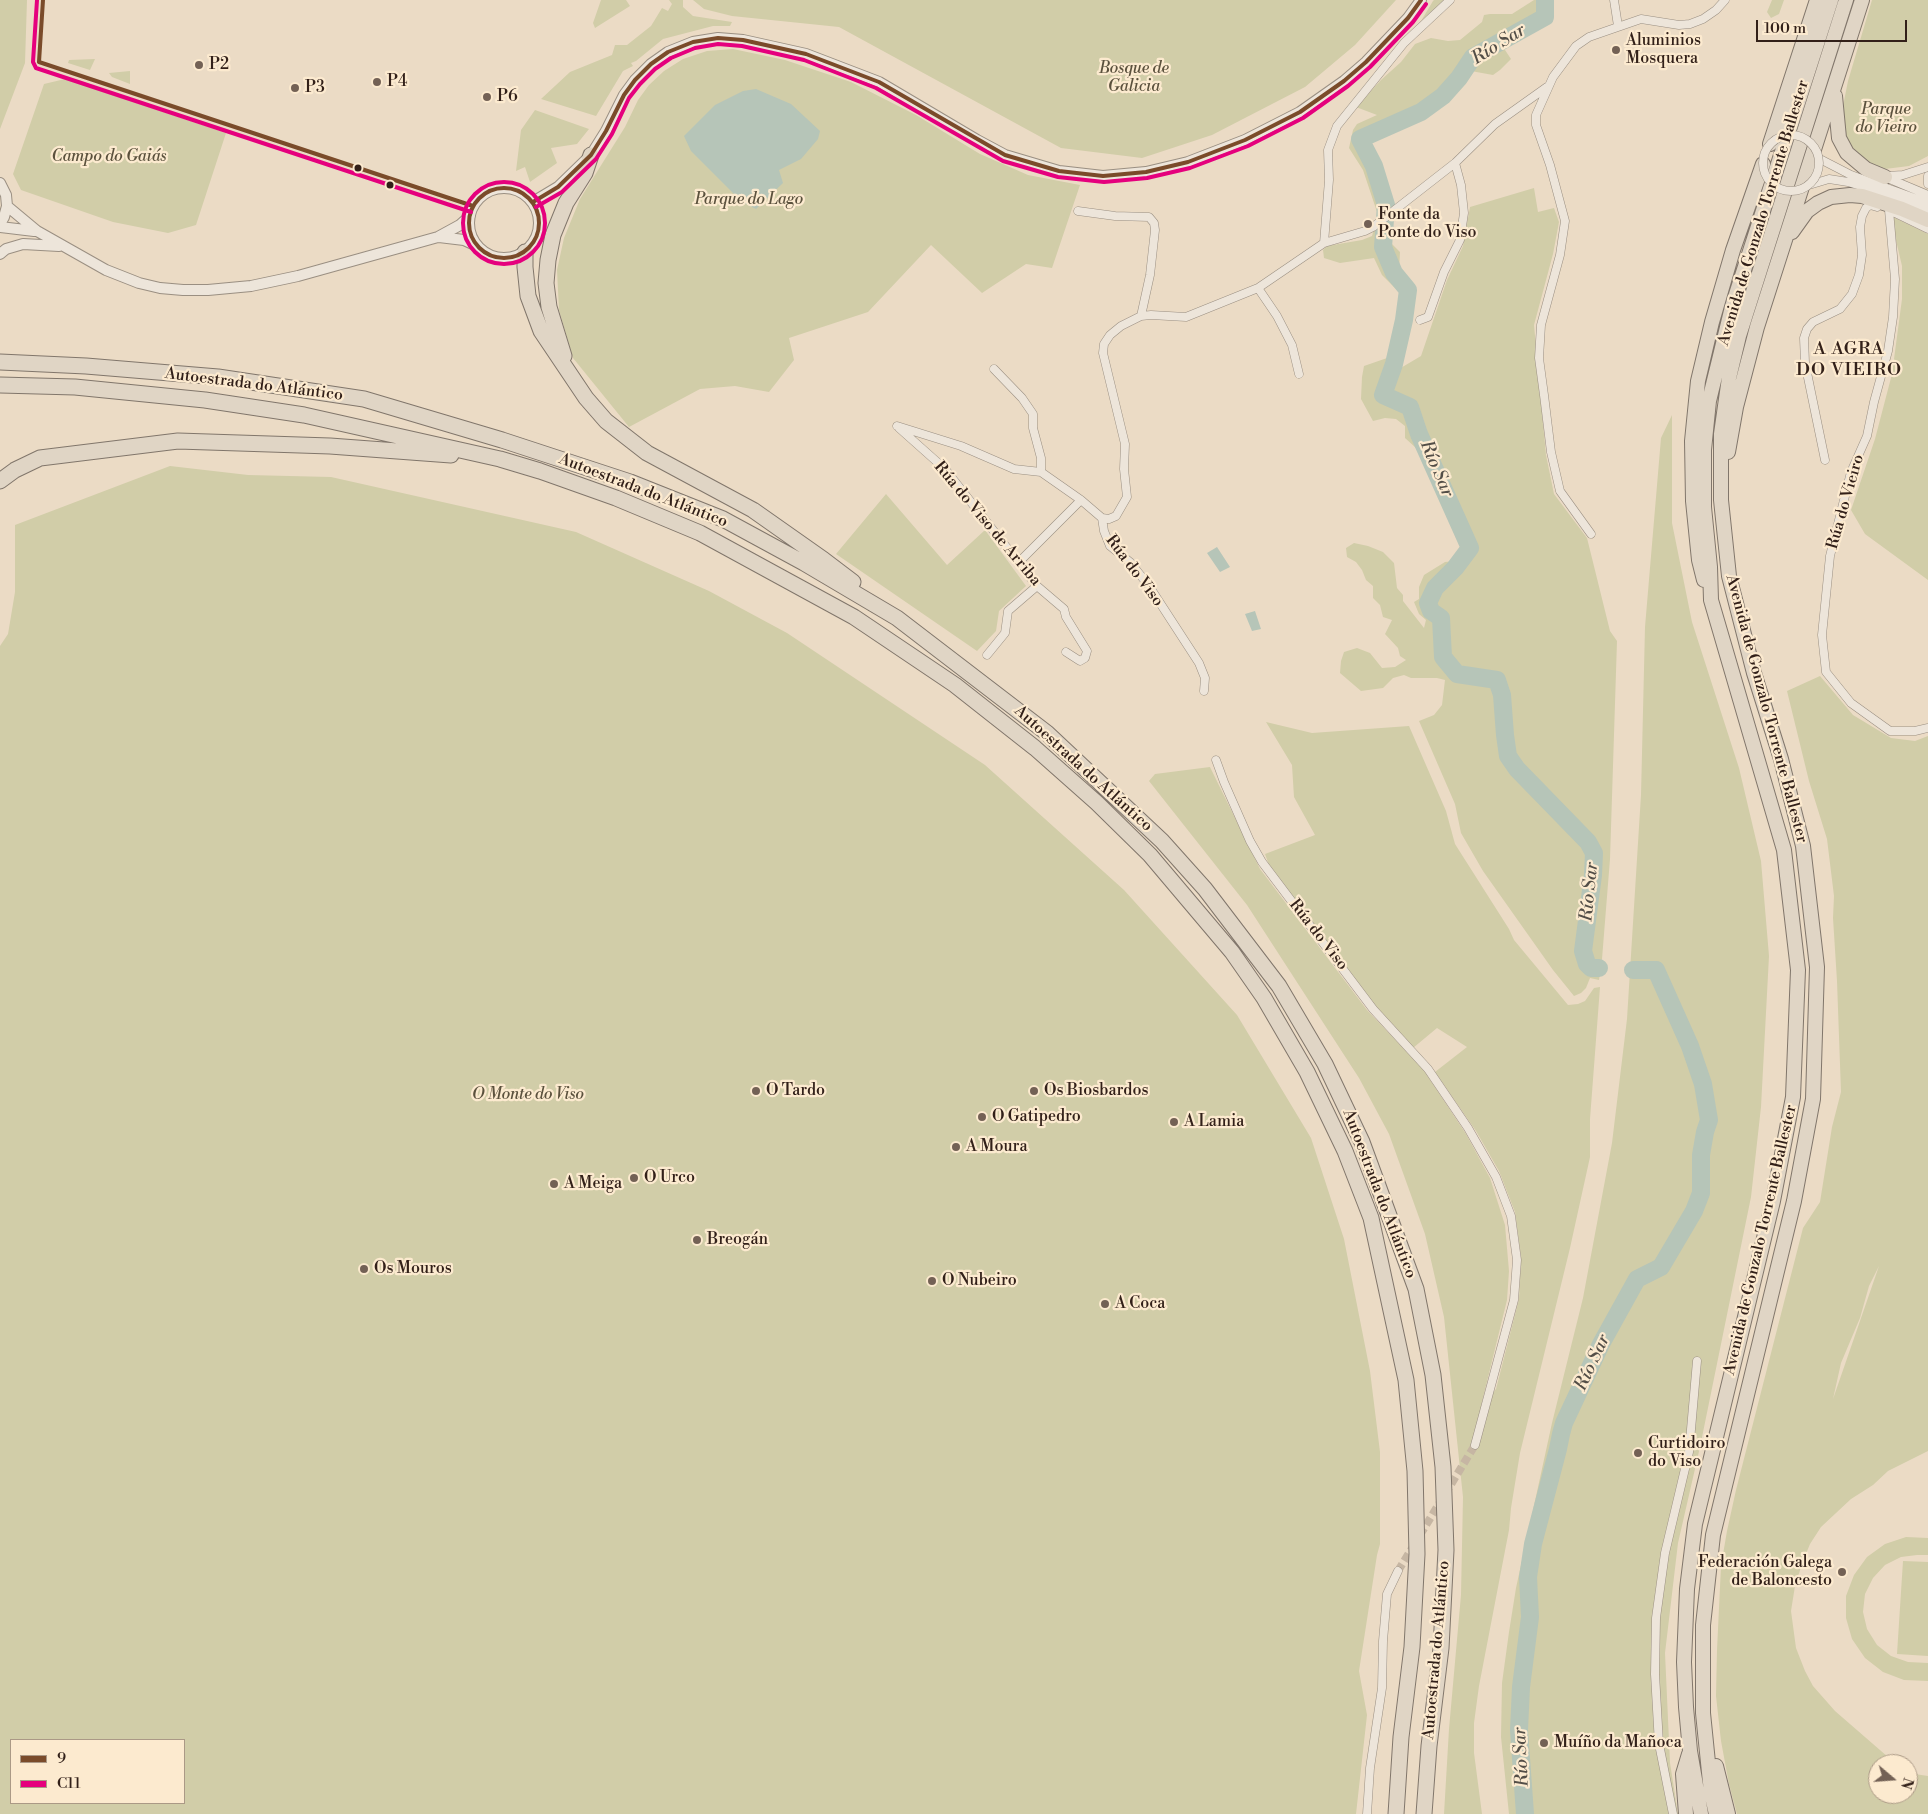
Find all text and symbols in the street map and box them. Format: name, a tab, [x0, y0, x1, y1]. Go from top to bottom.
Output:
scale bar	[1758, 10, 1909, 42]
text: 100 m	[1764, 19, 1806, 38]
water label: Río Sar	[1468, 20, 1530, 70]
place label: Aluminios Mosquera	[1626, 31, 1701, 69]
marker: Aluminios Mosquera	[1610, 44, 1622, 56]
place label: P2	[209, 55, 229, 75]
marker: P2	[193, 59, 205, 71]
park label: Bosque de Galicia	[1099, 59, 1169, 97]
place label: P4	[387, 72, 407, 92]
marker: P4	[371, 76, 383, 88]
place label: P3	[305, 78, 325, 98]
street label: Avenida de Gonzalo Torrente Ballester	[1714, 78, 1814, 348]
marker: P3	[289, 82, 301, 94]
place label: P6	[497, 87, 518, 107]
marker: P6	[481, 91, 493, 103]
park label: Parque do Vieiro	[1855, 100, 1917, 138]
park label: Campo do Gaiás	[51, 147, 167, 167]
unlabelled marker	[353, 163, 363, 173]
unlabelled marker	[385, 180, 395, 190]
park label: Parque do Lago	[695, 190, 803, 210]
place label: Fonte da Ponte do Viso	[1378, 205, 1476, 243]
marker: Fonte da Ponte do Viso	[1362, 218, 1374, 230]
district label: A AGRA DO VIEIRO	[1795, 339, 1903, 382]
street label: Autoestrada do Atlántico	[164, 365, 344, 405]
water label: Río Sar	[1414, 437, 1458, 501]
street label: Autoestrada do Atlántico	[556, 450, 730, 532]
street label: Rúa do Vieiro	[1823, 452, 1869, 552]
street label: Rúa do Viso de Arriba	[929, 458, 1045, 590]
street label: Rúa do Viso	[1101, 531, 1167, 611]
street label: Avenida de Gonzalo Torrente Ballester	[1721, 573, 1811, 845]
street label: Autoestrada do Atlántico	[1010, 702, 1156, 836]
water label: Río Sar	[1576, 861, 1604, 923]
street label: Rúa do Viso	[1284, 896, 1352, 974]
place label: O Tardo	[766, 1081, 825, 1101]
place label: Os Biosbardos	[1044, 1081, 1148, 1101]
park label: O Monte do Viso	[472, 1085, 584, 1105]
marker: O Tardo	[750, 1085, 762, 1097]
marker: Os Biosbardos	[1028, 1085, 1040, 1097]
street label: Avenida de Gonzalo Torrente Ballester	[1721, 1103, 1801, 1377]
place label: O Gatipedro	[992, 1107, 1081, 1127]
street label: Autoestrada do Atlántico	[1338, 1107, 1420, 1281]
marker: O Gatipedro	[976, 1111, 988, 1123]
place label: A Lamia	[1184, 1112, 1244, 1132]
marker: A Lamia	[1168, 1116, 1180, 1128]
place label: A Moura	[966, 1137, 1027, 1157]
marker: A Moura	[950, 1141, 962, 1153]
place label: O Urco	[644, 1168, 695, 1188]
marker: O Urco	[628, 1172, 640, 1184]
place label: A Meiga	[564, 1174, 622, 1194]
marker: A Meiga	[548, 1178, 560, 1190]
place label: Breogán	[707, 1230, 768, 1250]
marker: Breogán	[691, 1234, 703, 1246]
place label: Os Mouros	[374, 1259, 452, 1279]
marker: Os Mouros	[358, 1263, 370, 1275]
place label: O Nubeiro	[942, 1271, 1017, 1291]
marker: O Nubeiro	[926, 1275, 938, 1287]
place label: A Coca	[1115, 1294, 1165, 1314]
marker: A Coca	[1099, 1298, 1111, 1310]
water label: Río Sar	[1571, 1332, 1615, 1394]
place label: Curtidoiro do Viso	[1648, 1434, 1725, 1472]
marker: Curtidoiro do Viso	[1632, 1447, 1644, 1459]
place label: Federación Galega de Baloncesto	[1698, 1553, 1832, 1591]
street label: Autoestrada do Atlántico	[1420, 1560, 1454, 1740]
marker: Federación Galega de Baloncesto	[1836, 1566, 1848, 1578]
water label: Río Sar	[1510, 1727, 1534, 1787]
place label: Muíño da Mañoca	[1554, 1733, 1682, 1753]
marker: Muíño da Mañoca	[1538, 1737, 1550, 1749]
legend	[10, 1739, 185, 1804]
text: 9	[57, 1749, 66, 1768]
north arrow	[1868, 1754, 1918, 1804]
text: C11	[57, 1774, 81, 1793]
text: N	[1896, 1775, 1917, 1791]

